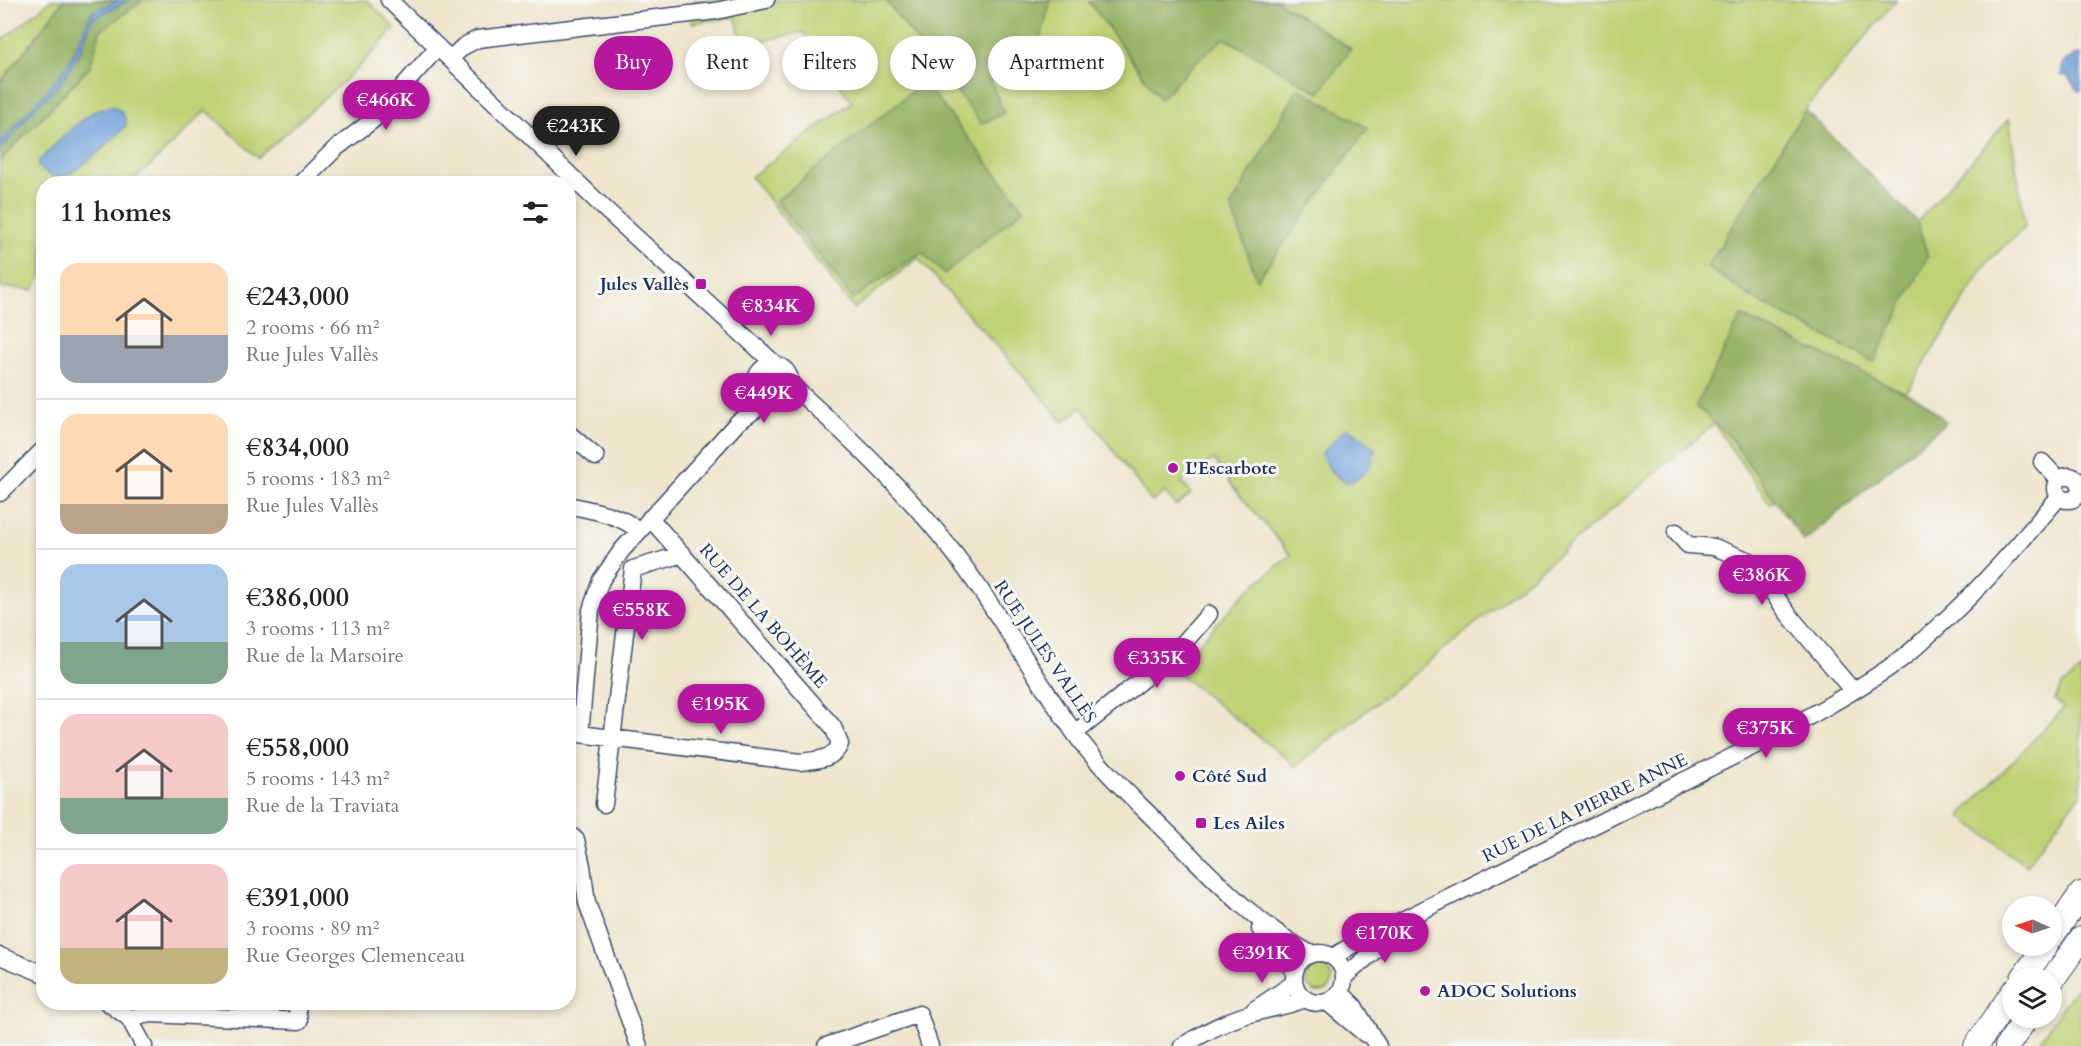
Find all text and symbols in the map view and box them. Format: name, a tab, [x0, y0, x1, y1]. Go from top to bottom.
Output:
chip: Buy	[594, 36, 673, 90]
chip: Rent	[685, 36, 770, 90]
chip: Filters	[782, 36, 878, 90]
chip: New	[890, 36, 976, 90]
chip: Apartment	[988, 36, 1125, 90]
pin: €466K	[344, 80, 428, 131]
text: €466K	[357, 86, 415, 113]
pin: €243K	[534, 106, 618, 157]
text: €243K	[547, 112, 605, 139]
text: 11 homes	[60, 195, 171, 230]
icon: filters	[519, 196, 552, 229]
place label: Jules Vallès	[597, 272, 689, 297]
marker: Jules Vallès	[694, 277, 708, 291]
text: €243,000	[246, 279, 349, 314]
pin: €834K	[729, 286, 813, 337]
icon: home	[108, 287, 180, 359]
text: €834K	[742, 292, 800, 319]
text: 2 rooms · 66 m²	[246, 314, 379, 341]
text: Rue Jules Vallès	[246, 341, 379, 368]
pin: €449K	[722, 373, 806, 424]
text: €449K	[735, 379, 793, 406]
text: €834,000	[246, 430, 349, 465]
icon: home	[108, 438, 180, 510]
place label: L'Escarbote	[1185, 456, 1277, 481]
marker: L'Escarbote	[1166, 461, 1180, 475]
text: 5 rooms · 183 m²	[246, 465, 390, 492]
text: Rue Jules Vallès	[246, 492, 379, 519]
street label: RUE DE LA BOHÈME	[693, 538, 833, 694]
pin: €386K	[1720, 555, 1804, 606]
text: €386K	[1733, 561, 1791, 588]
street label: RUE JULES VALLÈS	[988, 576, 1102, 728]
text: €386,000	[246, 580, 349, 615]
icon: home	[108, 588, 180, 660]
pin: €558K	[600, 590, 684, 641]
text: €558K	[613, 596, 671, 623]
text: 3 rooms · 113 m²	[246, 615, 390, 642]
pin: €335K	[1115, 638, 1199, 689]
text: Rue de la Marsoire	[246, 642, 404, 669]
text: €335K	[1128, 644, 1186, 671]
pin: €195K	[679, 684, 763, 735]
text: €195K	[692, 690, 750, 717]
pin: €375K	[1724, 708, 1808, 759]
text: €375K	[1737, 714, 1795, 741]
text: €558,000	[246, 730, 349, 765]
icon: home	[108, 738, 180, 810]
street label: RUE DE LA PIERRE ANNE	[1478, 747, 1692, 869]
place label: Côté Sud	[1192, 764, 1268, 789]
text: 5 rooms · 143 m²	[246, 765, 390, 792]
marker: Côté Sud	[1173, 769, 1187, 783]
text: Rue de la Traviata	[246, 792, 399, 819]
place label: Les Ailes	[1213, 811, 1285, 836]
marker: Les Ailes	[1194, 816, 1208, 830]
text: €391,000	[246, 880, 349, 915]
icon: home	[108, 888, 180, 960]
north arrow	[2002, 896, 2062, 956]
map controls	[2002, 896, 2062, 1028]
pin: €170K	[1343, 913, 1427, 964]
text: 3 rooms · 89 m²	[246, 915, 379, 942]
text: €170K	[1356, 919, 1414, 946]
pin: €391K	[1220, 933, 1304, 984]
text: €391K	[1233, 939, 1291, 966]
text: Rue Georges Clemenceau	[246, 942, 465, 969]
button: layers	[2002, 968, 2062, 1028]
place label: ADOC Solutions	[1437, 979, 1577, 1004]
marker: ADOC Solutions	[1418, 984, 1432, 998]

